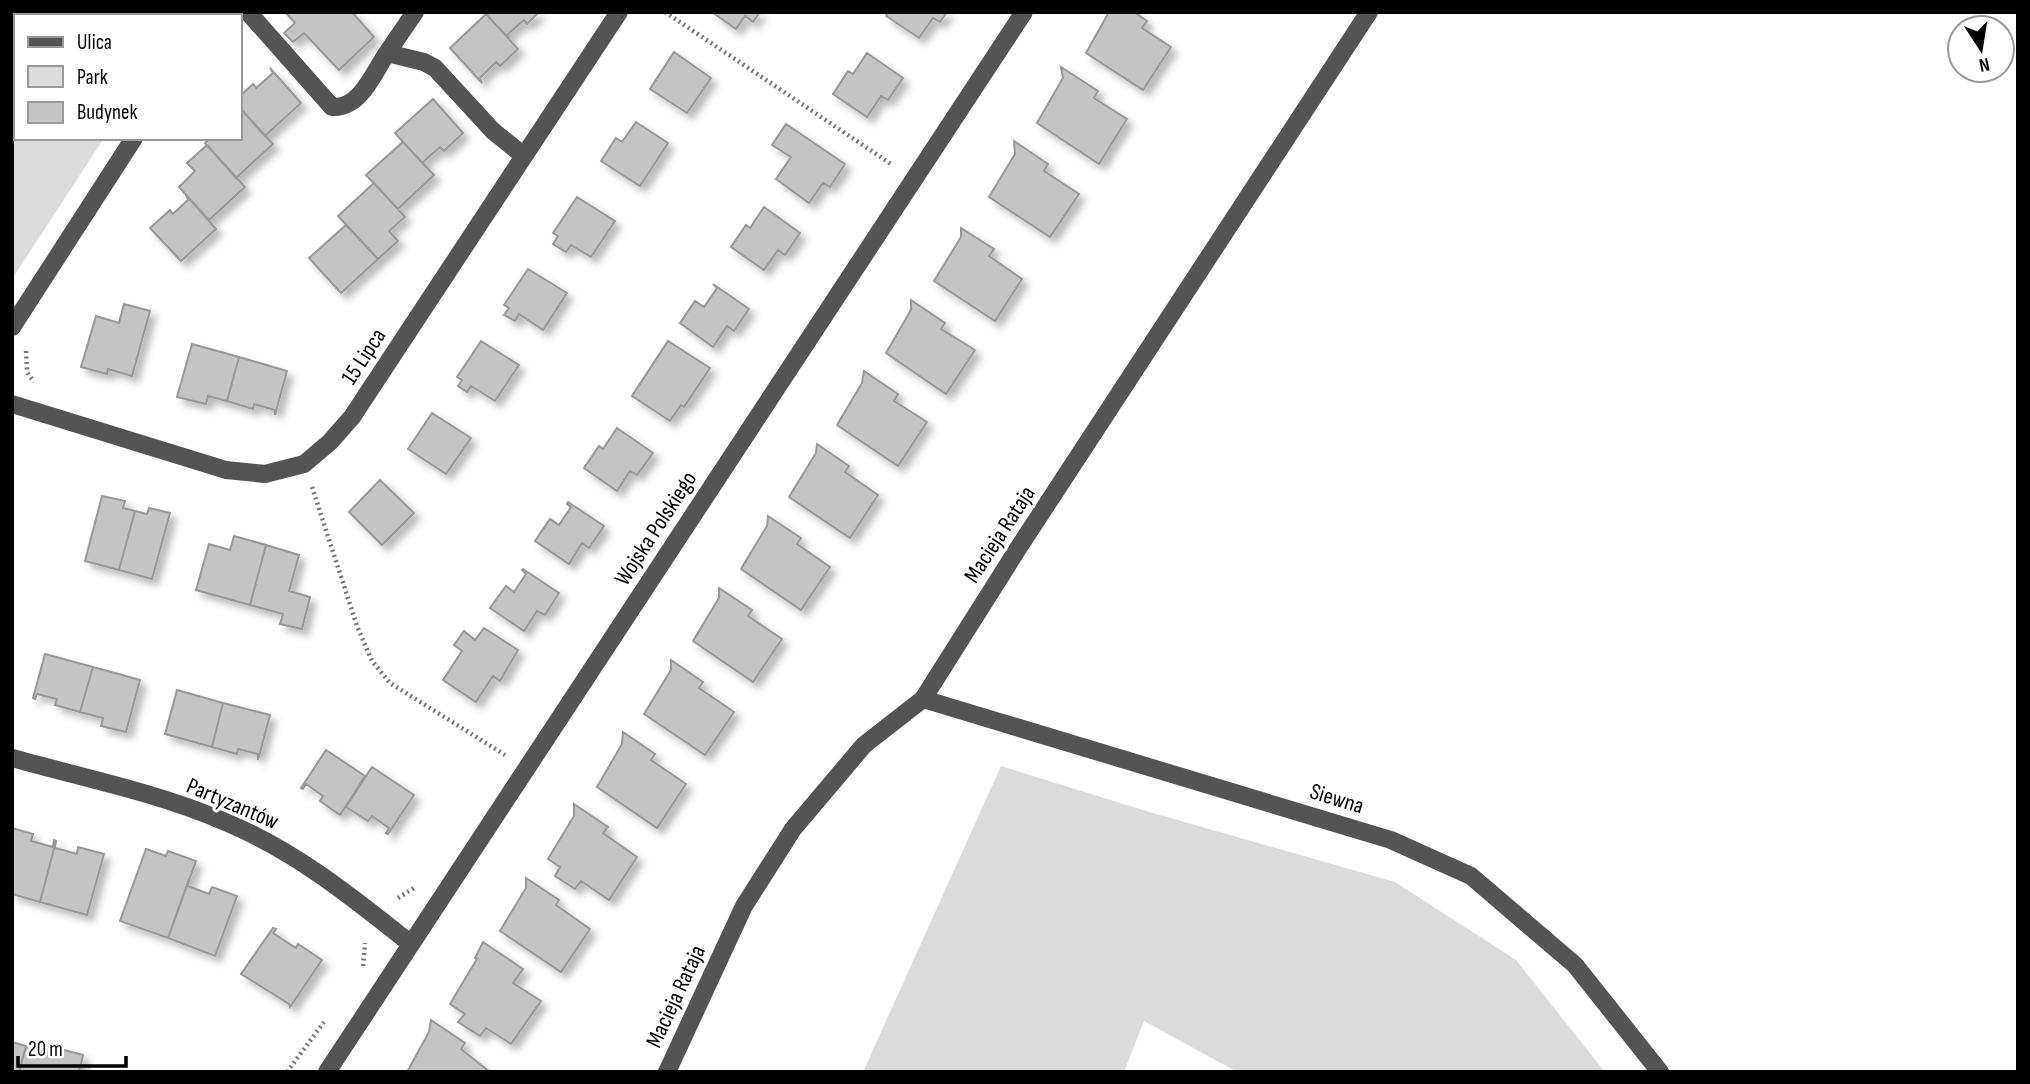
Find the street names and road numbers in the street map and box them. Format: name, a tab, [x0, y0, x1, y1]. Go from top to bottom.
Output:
street label: 15 Lipca	[335, 323, 392, 390]
street label: Wojska Polskiego	[609, 466, 703, 591]
street label: Macieja Rataja	[958, 481, 1041, 588]
street label: Partyzantów	[182, 772, 283, 836]
street label: Siewna	[1306, 778, 1367, 820]
street label: Macieja Rataja	[640, 941, 712, 1052]

